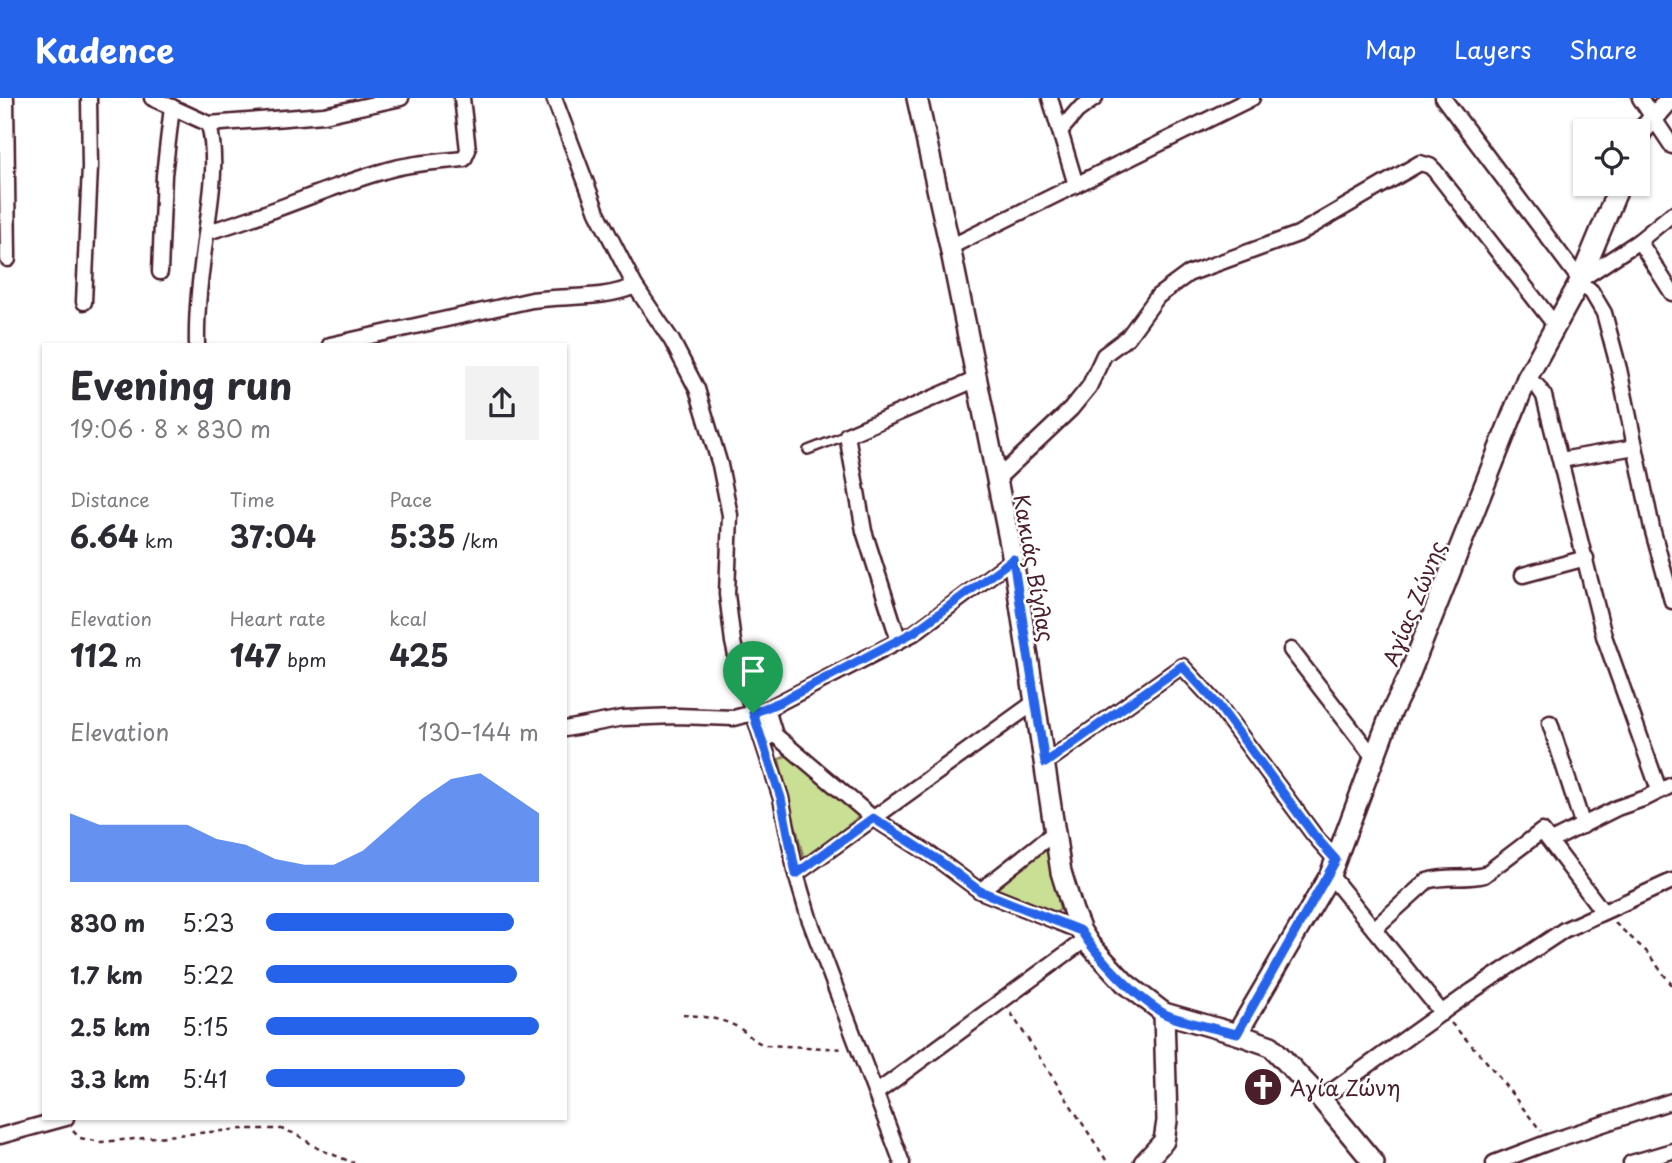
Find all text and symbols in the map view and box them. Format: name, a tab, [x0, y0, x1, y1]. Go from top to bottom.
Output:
text: Kadence	[35, 24, 174, 74]
text: Map	[1365, 31, 1416, 67]
text: Layers	[1454, 31, 1531, 67]
text: Share	[1569, 31, 1637, 67]
map controls	[1573, 119, 1650, 196]
button: locate	[1573, 119, 1650, 196]
text: Evening run	[70, 356, 292, 413]
button: share	[465, 366, 539, 440]
text: 19:06 · 8 × 830 m	[70, 411, 271, 446]
text: Distance	[70, 485, 150, 513]
text: Time	[230, 485, 275, 513]
text: Pace	[389, 485, 432, 513]
street label: Κακιάς Βίγλας	[1006, 492, 1064, 644]
text: 6.64	[70, 513, 138, 558]
text: 37:04	[230, 513, 316, 558]
text: 5:35	[389, 513, 456, 558]
text: km	[138, 526, 173, 554]
text: /km	[456, 526, 499, 554]
street label: Αγίας Ζώνης	[1373, 535, 1453, 670]
text: Elevation	[70, 604, 152, 632]
text: Heart rate	[230, 604, 326, 632]
text: kcal	[389, 604, 427, 632]
text: 112	[70, 632, 118, 677]
text: 147	[230, 632, 281, 677]
text: 425	[389, 632, 449, 677]
pin	[723, 641, 783, 713]
text: m	[118, 645, 142, 673]
text: bpm	[281, 645, 327, 673]
icon: arrive	[734, 652, 772, 690]
text: Elevation	[70, 714, 169, 749]
text: 130–144 m	[418, 714, 539, 749]
text: 830 m	[70, 905, 145, 940]
text: 5:23	[182, 905, 235, 940]
text: 1.7 km	[70, 957, 143, 992]
text: 5:22	[182, 957, 234, 992]
text: 2.5 km	[70, 1009, 150, 1044]
text: 5:15	[182, 1009, 228, 1044]
text: 3.3 km	[70, 1061, 150, 1096]
text: 5:41	[182, 1061, 228, 1096]
church icon: Αγία Ζώνη	[1242, 1066, 1284, 1108]
place label: Αγία Ζώνη	[1290, 1071, 1400, 1103]

